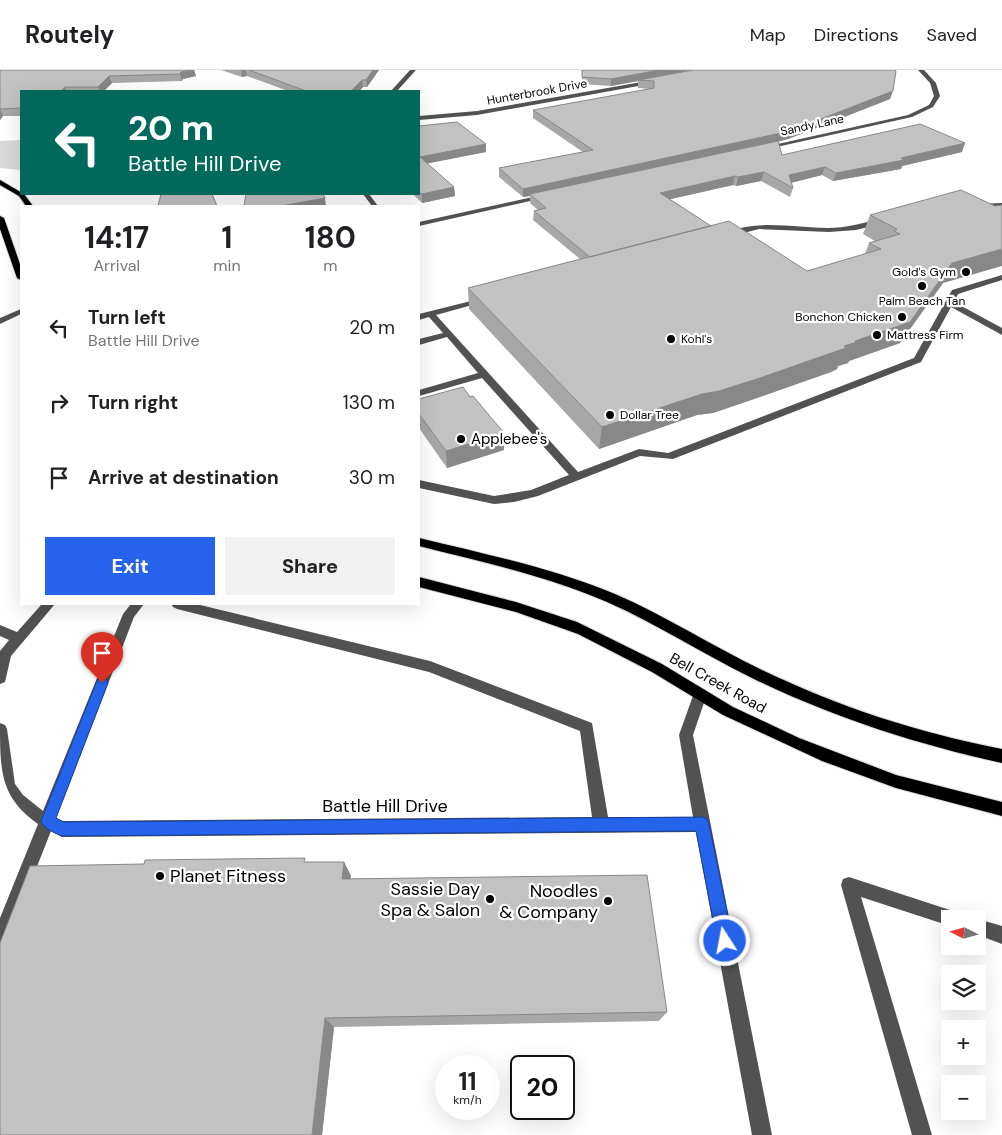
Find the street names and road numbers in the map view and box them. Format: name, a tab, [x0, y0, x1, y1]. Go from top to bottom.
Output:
street label: Hunterbrook Drive	[486, 75, 588, 109]
street label: Sandy Lane	[779, 110, 845, 140]
street label: Bell Creek Road	[666, 648, 770, 718]
street label: Battle Hill Drive	[322, 794, 448, 818]

